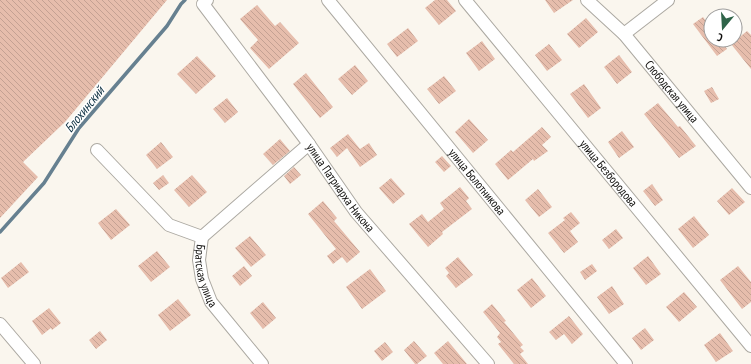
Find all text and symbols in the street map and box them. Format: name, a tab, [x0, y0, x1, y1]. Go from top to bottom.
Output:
north arrow	[703, 8, 743, 48]
text: С	[715, 30, 724, 45]
street label: Слободская улица	[642, 57, 702, 126]
water label: Блохинский	[61, 82, 109, 136]
street label: улица Безбородова	[577, 136, 641, 210]
street label: улица Патриарха Никона	[303, 140, 378, 235]
street label: улица Болотникова	[446, 145, 509, 218]
street label: Братская улица	[192, 244, 221, 311]

